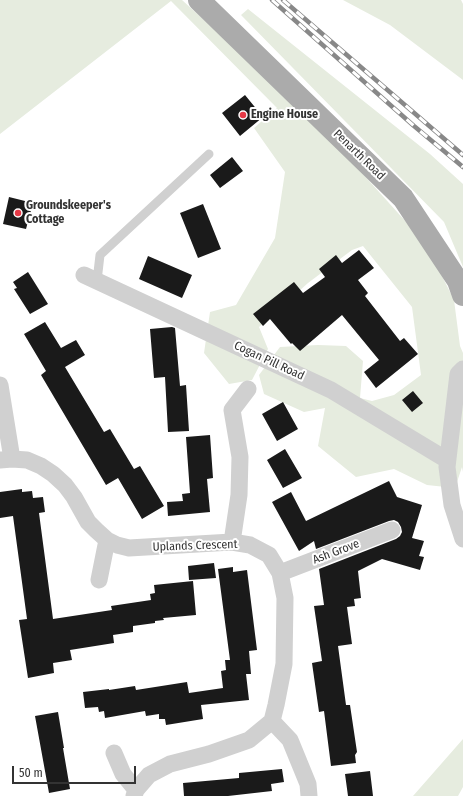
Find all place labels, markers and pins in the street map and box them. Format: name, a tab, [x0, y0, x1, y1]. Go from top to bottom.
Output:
place label: Engine House	[251, 108, 318, 122]
marker: Engine House	[238, 110, 248, 120]
place label: Groundskeeper's Cottage	[26, 199, 111, 227]
marker: Groundskeeper's Cottage	[13, 208, 23, 218]

